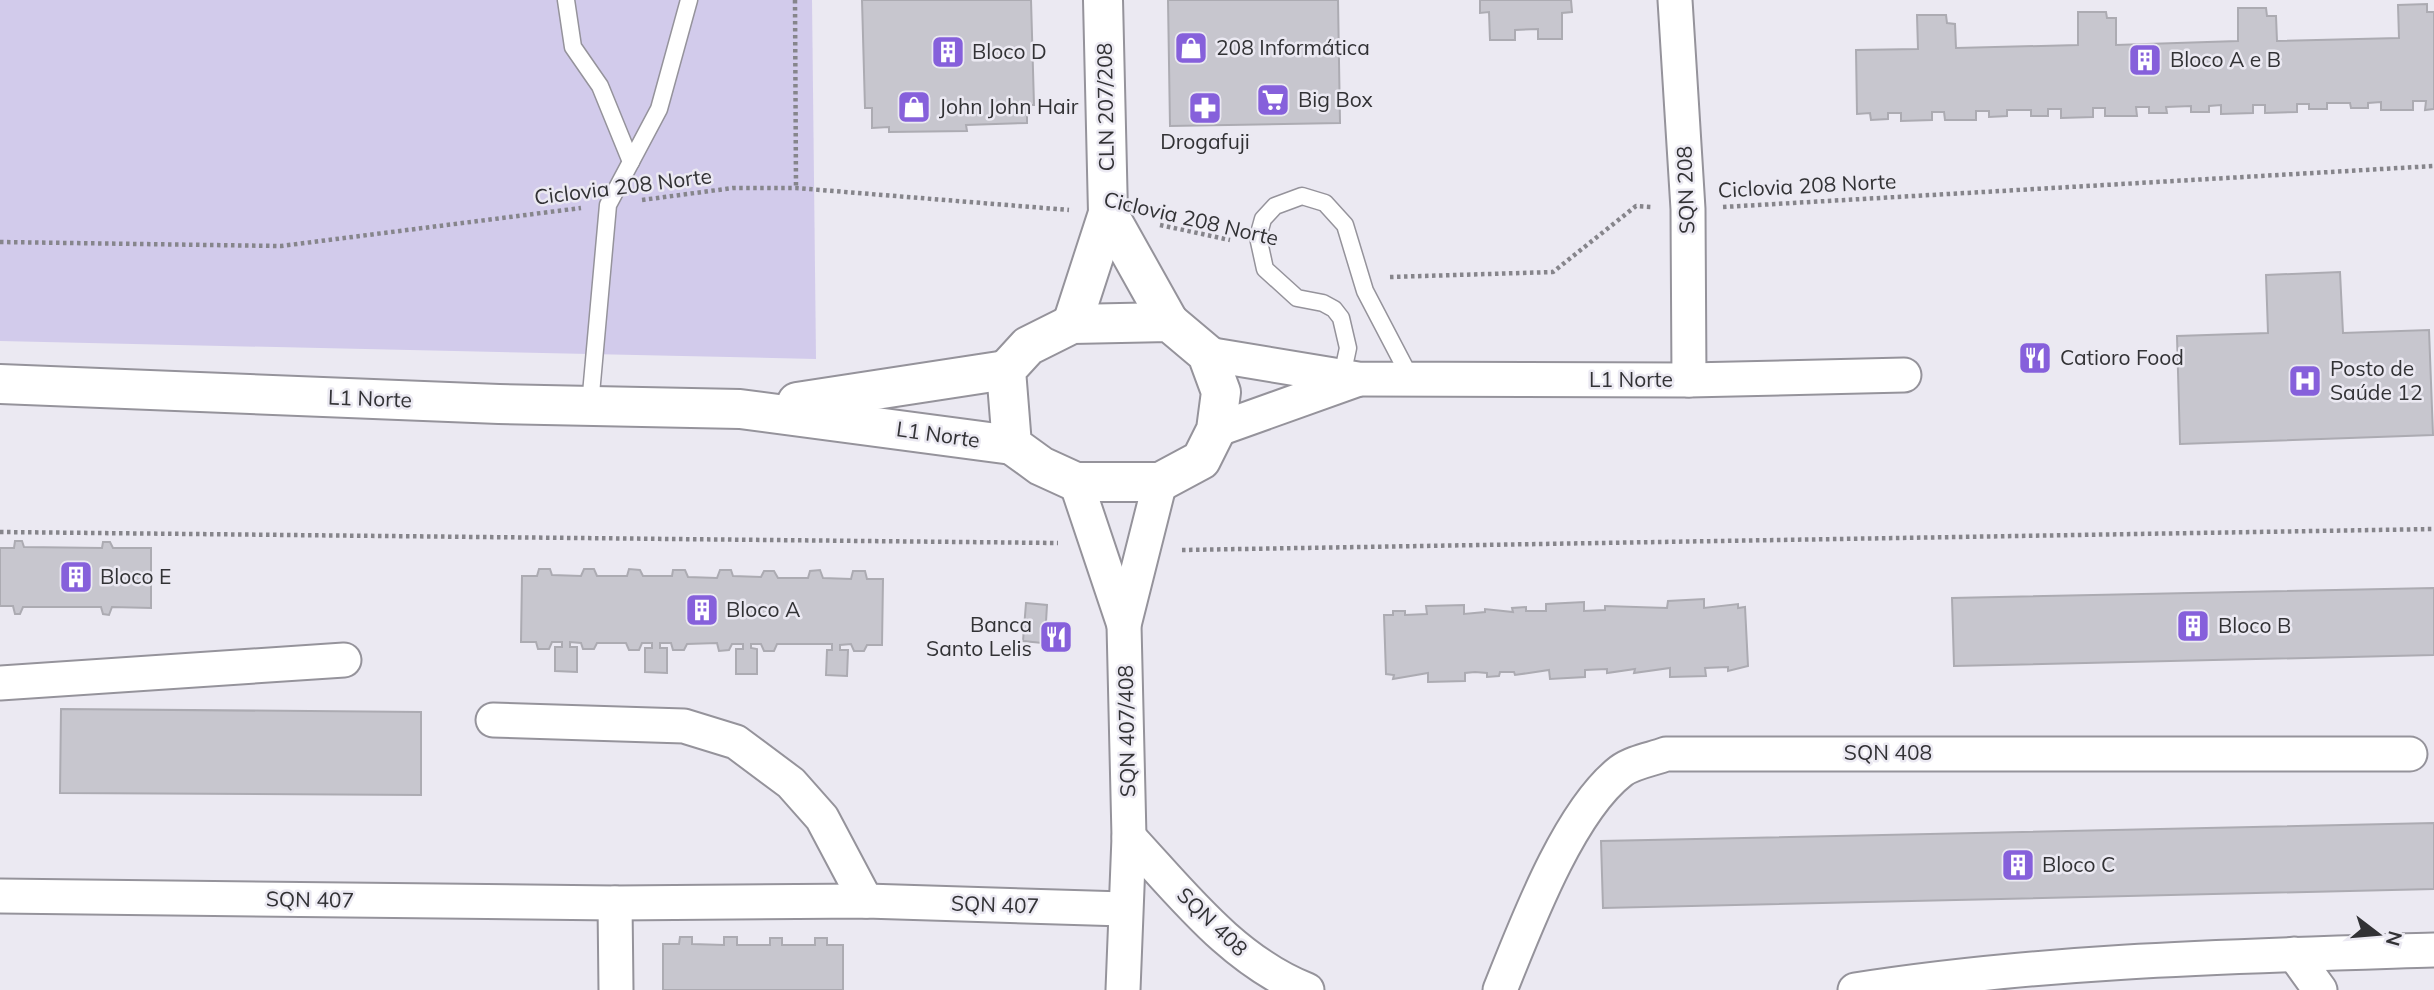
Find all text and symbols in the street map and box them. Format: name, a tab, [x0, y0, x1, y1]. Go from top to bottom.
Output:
shop icon: 208 Informática	[1172, 29, 1210, 67]
building icon: Bloco D	[929, 33, 967, 71]
place label: 208 Informática	[1216, 34, 1370, 60]
place label: Bloco D	[972, 38, 1047, 64]
building icon: Bloco A e B	[2126, 41, 2164, 79]
street label: CLN 207/208	[1091, 43, 1119, 172]
place label: Bloco A e B	[2170, 46, 2281, 72]
supermarket icon: Big Box	[1254, 81, 1292, 119]
place label: Big Box	[1298, 86, 1373, 112]
shop icon: John John Hair	[895, 88, 933, 126]
pharmacy icon: Drogafuji	[1186, 89, 1224, 127]
place label: John John Hair	[939, 93, 1079, 119]
place label: Drogafuji	[1160, 128, 1250, 154]
street label: SQN 208	[1670, 145, 1700, 235]
street label: Ciclovia 208 Norte	[533, 162, 713, 210]
street label: Ciclovia 208 Norte	[1717, 167, 1897, 203]
street label: Ciclovia 208 Norte	[1101, 185, 1281, 251]
restaurant icon: Catioro Food	[2016, 339, 2054, 377]
place label: Catioro Food	[2060, 344, 2184, 370]
place label: Posto de Saúde 12	[2330, 355, 2423, 405]
hospital icon: Posto de Saúde 12	[2286, 362, 2324, 400]
street label: L1 Norte	[1589, 366, 1673, 392]
street label: L1 Norte	[328, 384, 412, 412]
street label: L1 Norte	[895, 415, 982, 453]
building icon: Bloco E	[57, 558, 95, 596]
place label: Bloco E	[100, 563, 171, 589]
building icon: Bloco A	[683, 591, 721, 629]
place label: Bloco A	[726, 596, 801, 622]
building icon: Bloco B	[2174, 607, 2212, 645]
place label: Banca Santo Lelis	[926, 611, 1032, 661]
place label: Bloco B	[2218, 612, 2291, 638]
restaurant icon: Banca Santo Lelis	[1037, 618, 1075, 656]
street label: SQN 407/408	[1112, 665, 1140, 797]
street label: SQN 408	[1844, 739, 1932, 765]
building icon: Bloco C	[1999, 846, 2037, 884]
place label: Bloco C	[2042, 851, 2115, 877]
street label: SQN 408	[1172, 881, 1253, 961]
street label: SQN 407	[266, 885, 354, 913]
street label: SQN 407	[950, 889, 1040, 919]
north arrow	[2343, 899, 2413, 969]
text: N	[2381, 928, 2408, 949]

